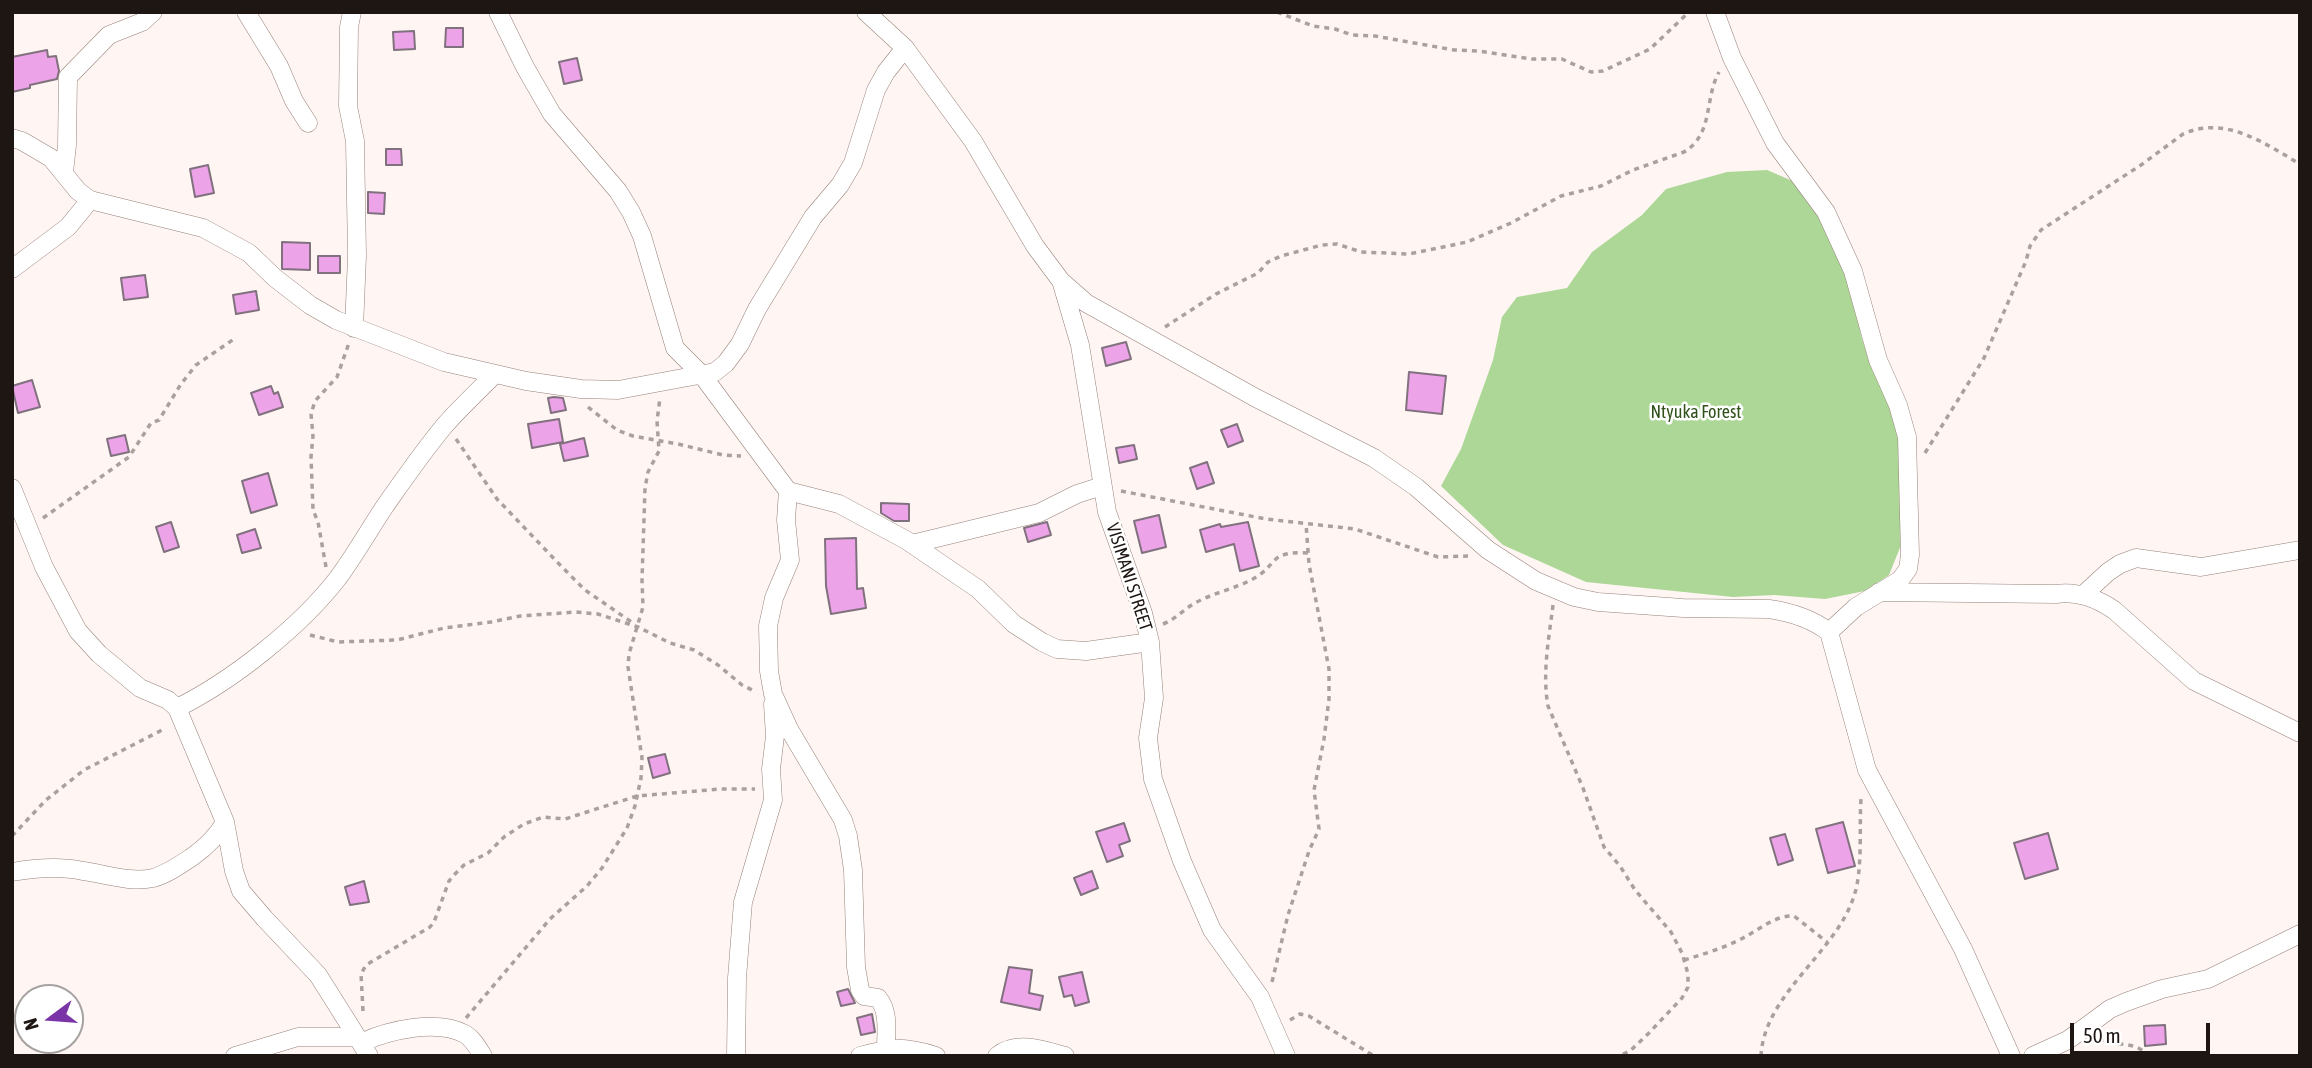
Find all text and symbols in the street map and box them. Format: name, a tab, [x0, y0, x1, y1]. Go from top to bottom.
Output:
park label: Ntyuka Forest	[1650, 401, 1742, 423]
street label: VISIMANI STREET	[1101, 520, 1157, 634]
north arrow	[14, 984, 84, 1054]
scale bar	[2074, 1009, 2214, 1052]
text: N	[19, 1016, 43, 1033]
text: 50 m	[2083, 1023, 2121, 1047]

